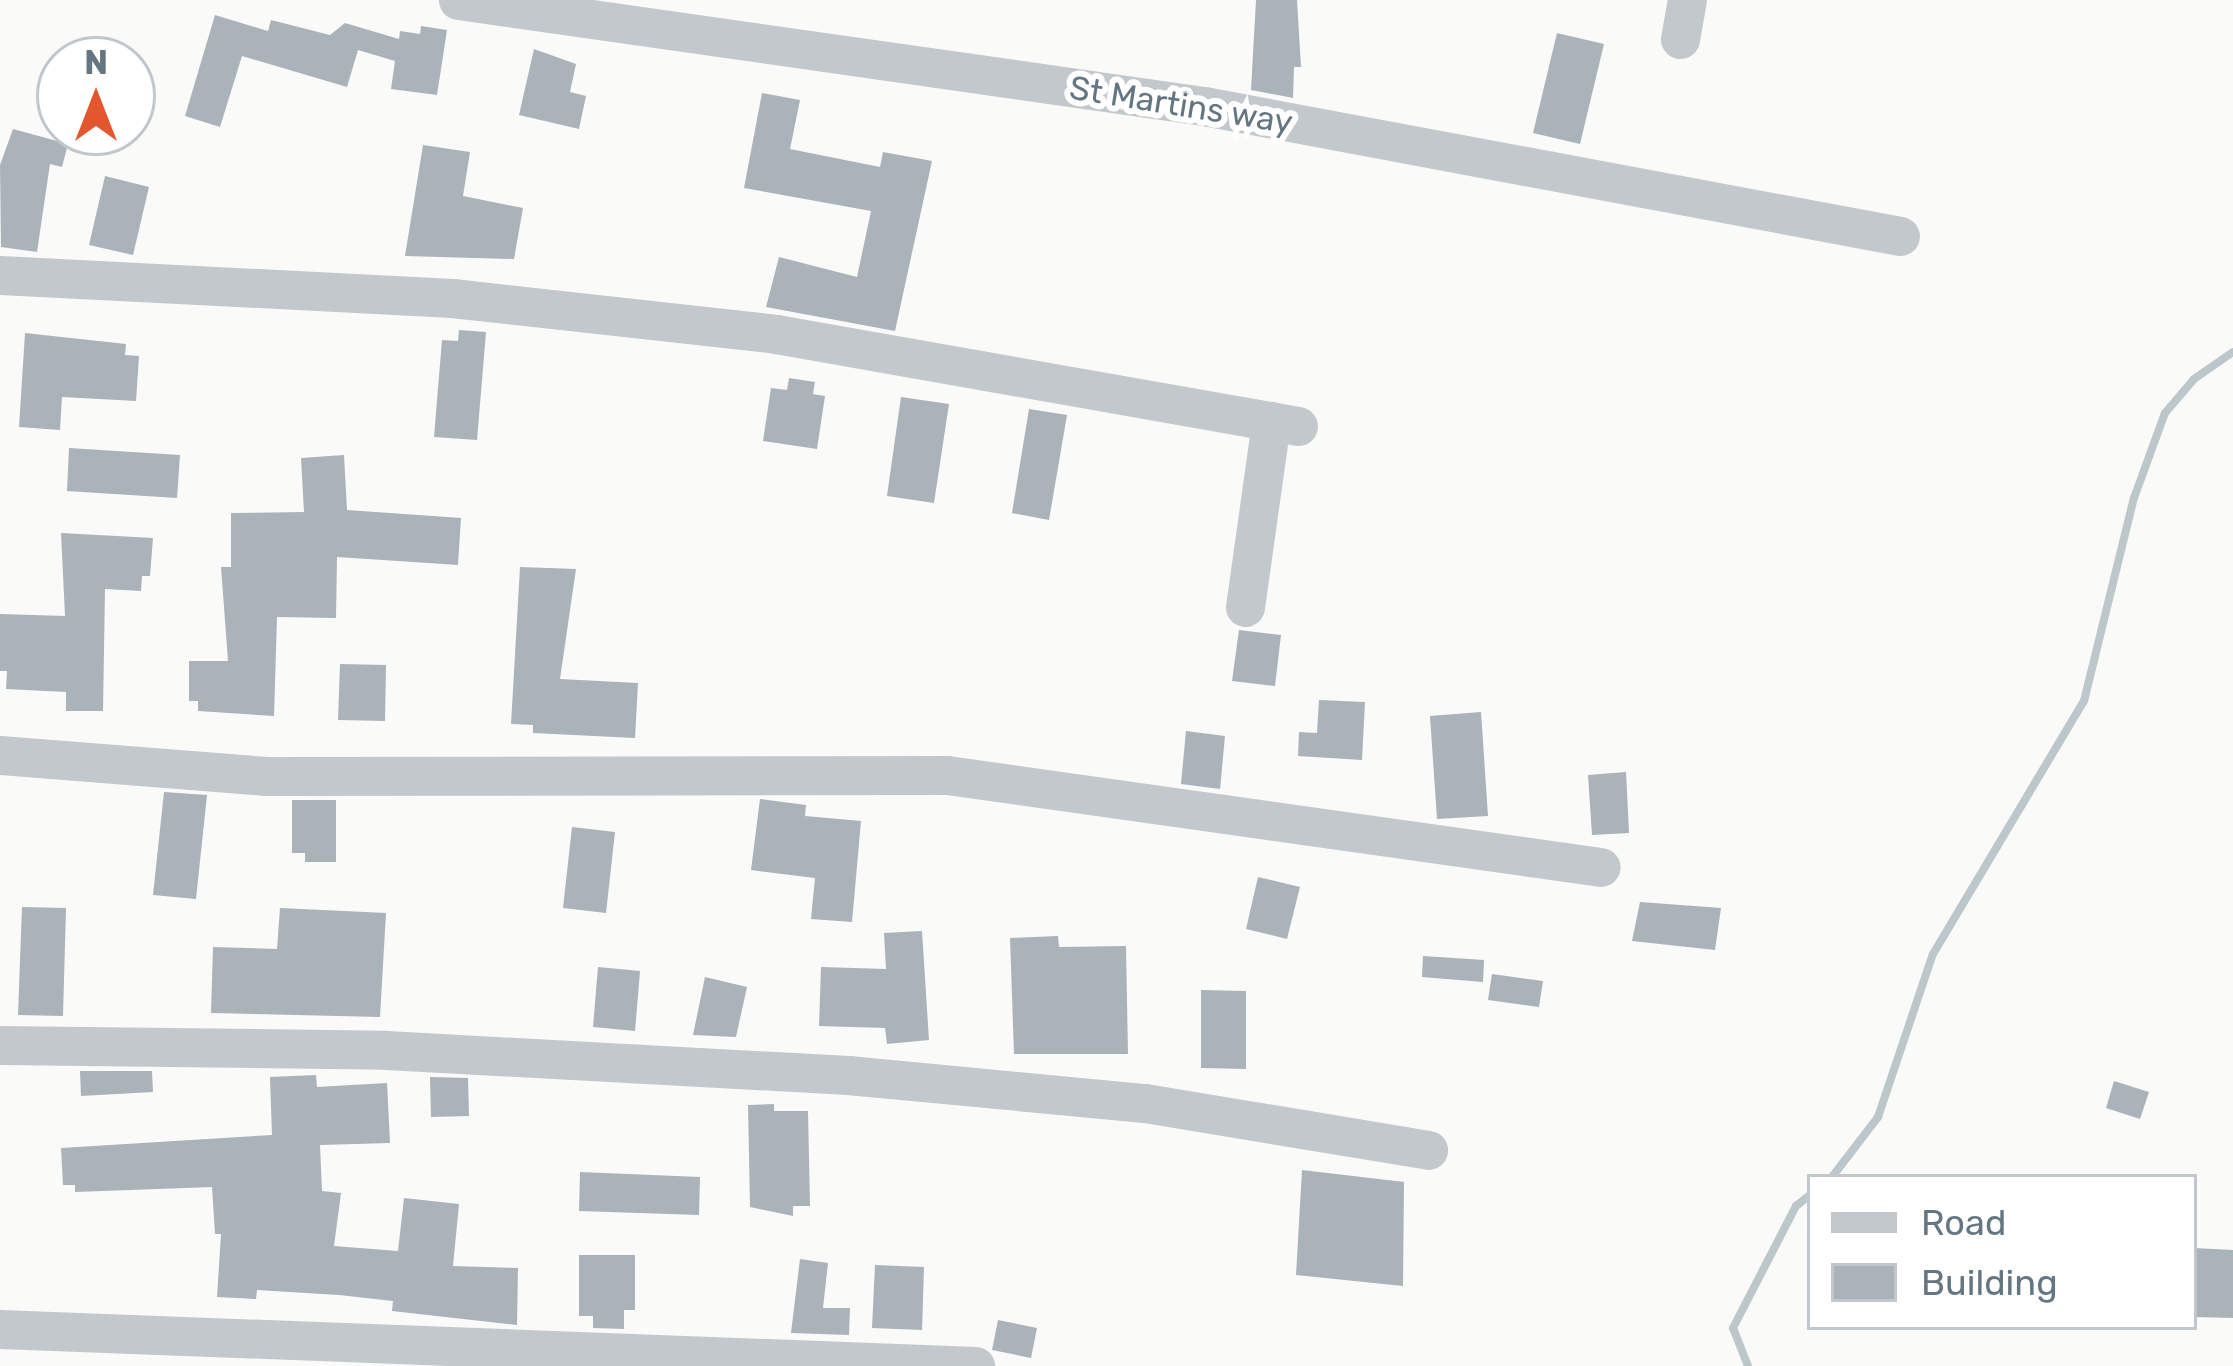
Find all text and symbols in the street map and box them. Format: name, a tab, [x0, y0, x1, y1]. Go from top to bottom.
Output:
north arrow	[36, 36, 156, 156]
text: N	[84, 43, 108, 82]
street label: St Martins way	[1066, 68, 1296, 142]
legend	[1807, 1174, 2197, 1330]
text: Road	[1921, 1201, 2006, 1244]
text: Building	[1921, 1261, 2058, 1304]

